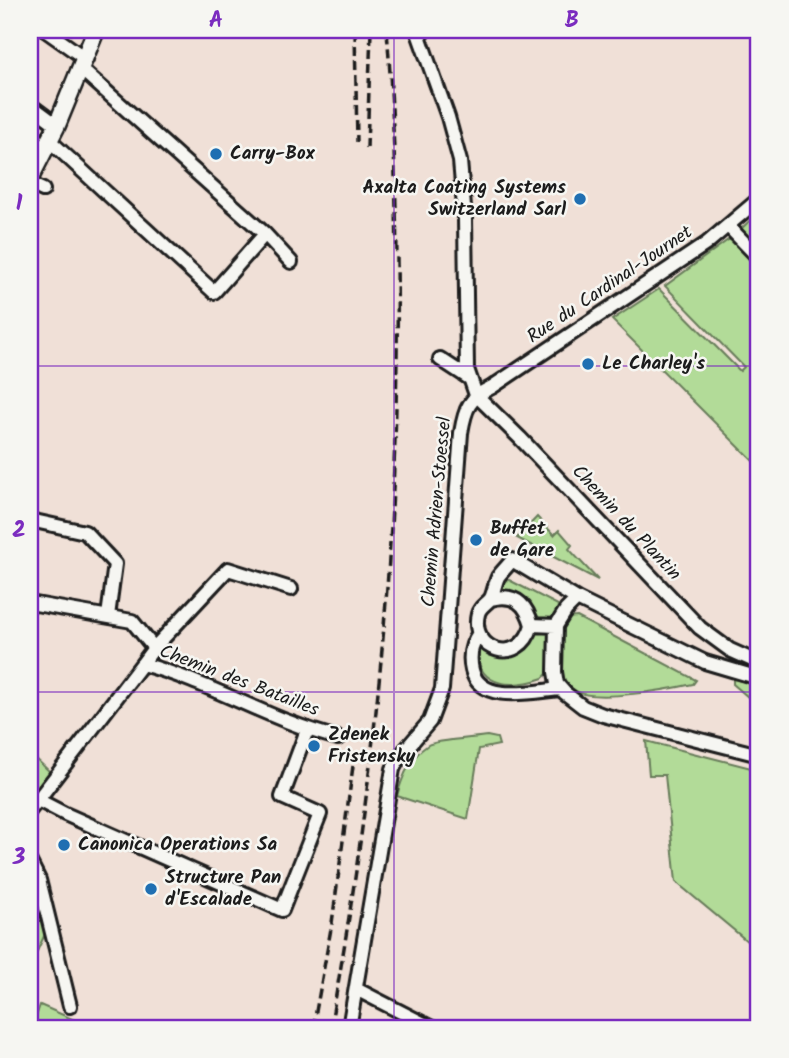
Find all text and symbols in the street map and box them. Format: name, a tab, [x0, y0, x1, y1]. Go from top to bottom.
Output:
text: A	[209, 3, 223, 39]
text: B	[565, 3, 579, 39]
place label: Carry-Box	[230, 139, 316, 169]
marker: Carry-Box	[208, 146, 224, 162]
place label: Axalta Coating Systems Switzerland Sarl	[363, 173, 567, 225]
text: 1	[16, 186, 23, 222]
marker: Axalta Coating Systems Switzerland Sarl	[572, 191, 588, 207]
street label: Rue du Cardinal-Journet	[521, 218, 700, 352]
place label: Le Charley's	[602, 349, 705, 379]
marker: Le Charley's	[580, 356, 596, 372]
street label: Chemin Adrien-Stoessel	[414, 415, 460, 608]
street label: Chemin du Plantin	[564, 458, 688, 588]
text: 2	[12, 513, 26, 549]
place label: Buffet de Gare	[490, 514, 554, 566]
marker: Buffet de Gare	[468, 532, 484, 548]
street label: Chemin des Batailles	[155, 637, 323, 725]
place label: Zdenek Fristensky	[328, 720, 416, 772]
marker: Zdenek Fristensky	[306, 738, 322, 754]
place label: Canonica Operations Sa	[78, 830, 278, 860]
marker: Canonica Operations Sa	[56, 837, 72, 853]
text: 3	[12, 840, 26, 876]
place label: Structure Pan d'Escalade	[165, 863, 281, 915]
marker: Structure Pan d'Escalade	[143, 881, 159, 897]

